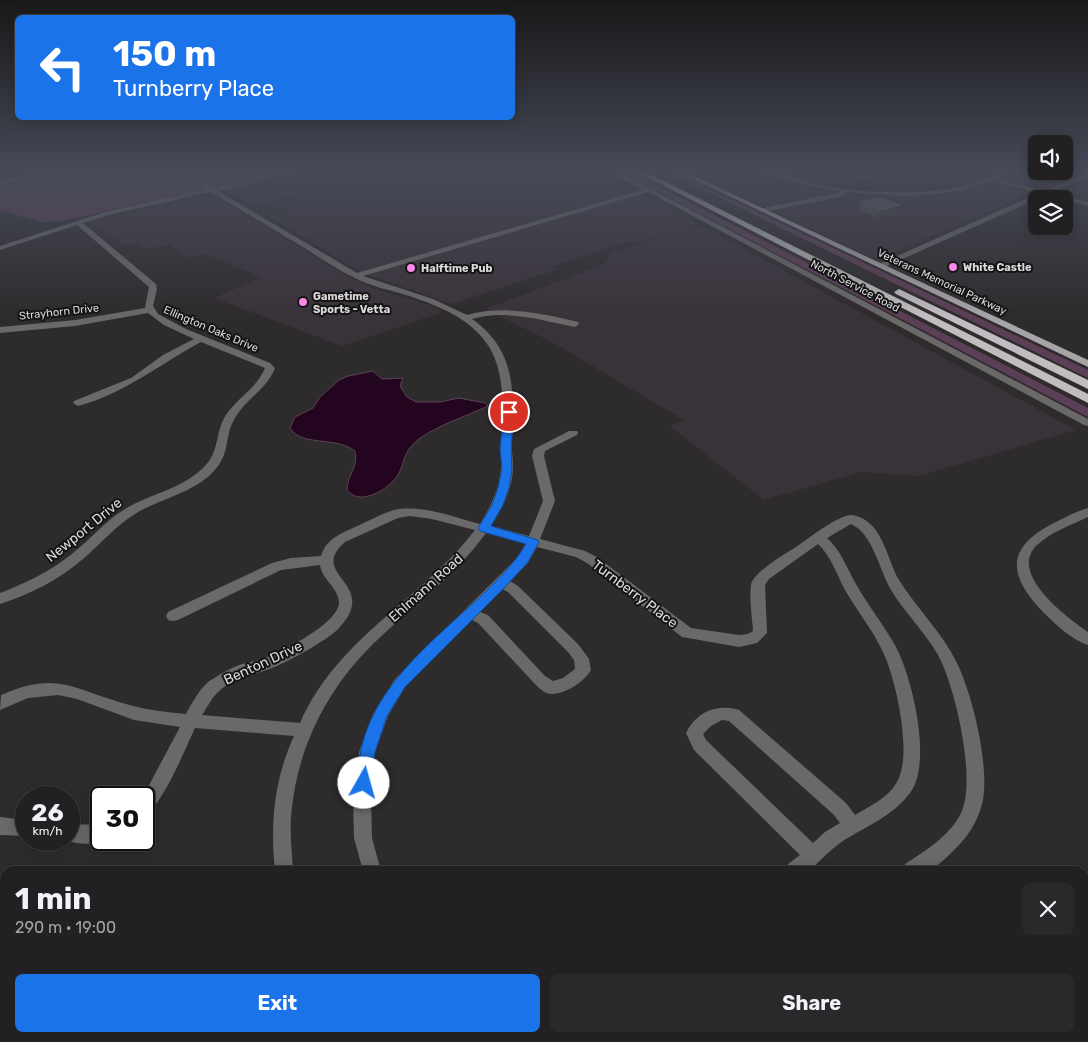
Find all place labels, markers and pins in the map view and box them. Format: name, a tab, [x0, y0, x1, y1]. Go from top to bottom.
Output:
marker: White Castle	[947, 261, 959, 273]
place label: White Castle	[963, 261, 1032, 274]
marker: Halftime Pub	[405, 262, 417, 274]
place label: Halftime Pub	[421, 262, 492, 275]
place label: Gametime Sports - Vetta	[313, 290, 390, 316]
marker: Gametime Sports - Vetta	[297, 296, 309, 308]
pin	[488, 391, 530, 433]

